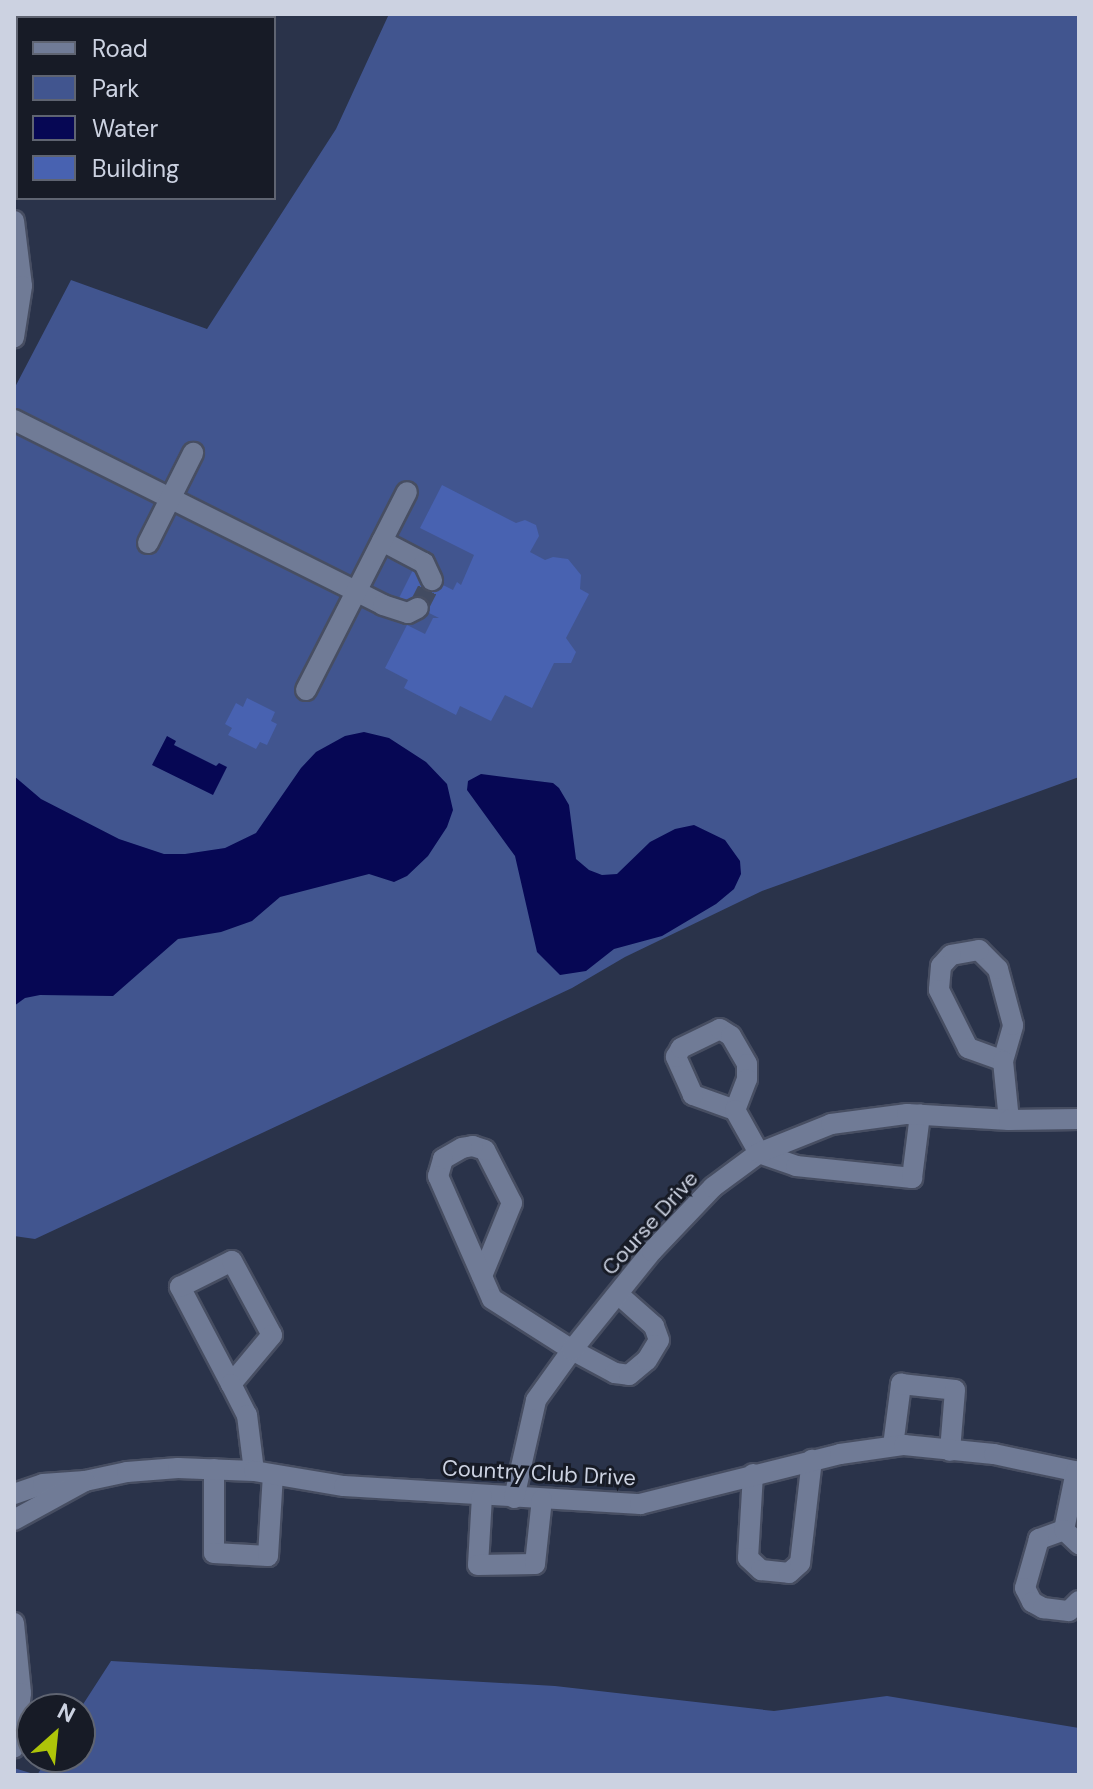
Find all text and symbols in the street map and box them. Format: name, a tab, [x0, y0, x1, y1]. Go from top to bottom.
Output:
legend	[16, 16, 276, 200]
text: Road	[92, 33, 148, 64]
text: Park	[92, 73, 139, 104]
text: Water	[92, 113, 158, 144]
text: Building	[92, 153, 179, 184]
street label: Course Drive	[596, 1165, 704, 1281]
street label: Country Club Drive	[441, 1455, 637, 1491]
north arrow	[16, 1693, 96, 1773]
text: N	[52, 1696, 80, 1730]

